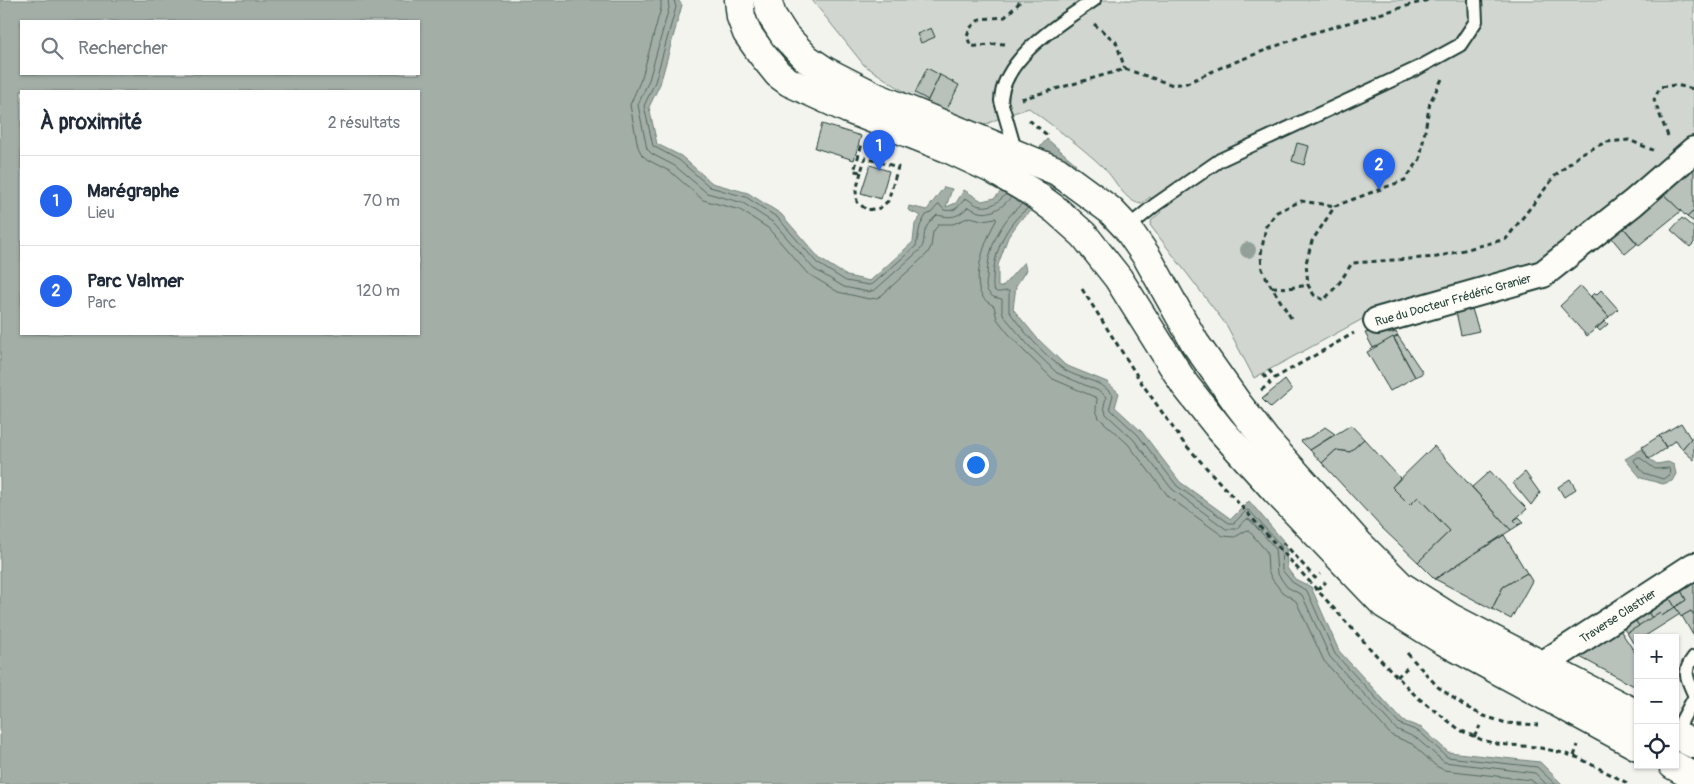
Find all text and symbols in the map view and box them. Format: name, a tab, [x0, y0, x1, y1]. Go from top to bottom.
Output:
search box	[20, 20, 420, 75]
icon: search	[38, 34, 66, 62]
text: Rechercher	[78, 36, 168, 60]
text: À proximité	[40, 109, 143, 136]
text: 2 résultats	[328, 113, 400, 133]
pin: 1	[863, 130, 895, 171]
pin: 2	[1363, 149, 1395, 190]
text: Marégraphe	[87, 179, 179, 203]
text: 1	[53, 191, 59, 211]
text: 70 m	[363, 191, 400, 211]
text: Lieu	[87, 203, 115, 223]
text: Parc Valmer	[87, 269, 184, 293]
street label: Rue du Docteur Frédéric Granier	[1373, 271, 1534, 330]
text: 2	[52, 281, 60, 301]
text: 120 m	[356, 281, 400, 301]
text: Parc	[87, 293, 116, 313]
your location	[963, 452, 989, 478]
street label: Traverse Clastrier	[1577, 586, 1660, 647]
map controls	[1634, 634, 1679, 769]
button: +	[1634, 634, 1679, 679]
button: −	[1634, 679, 1679, 724]
button: locate	[1634, 724, 1679, 769]

